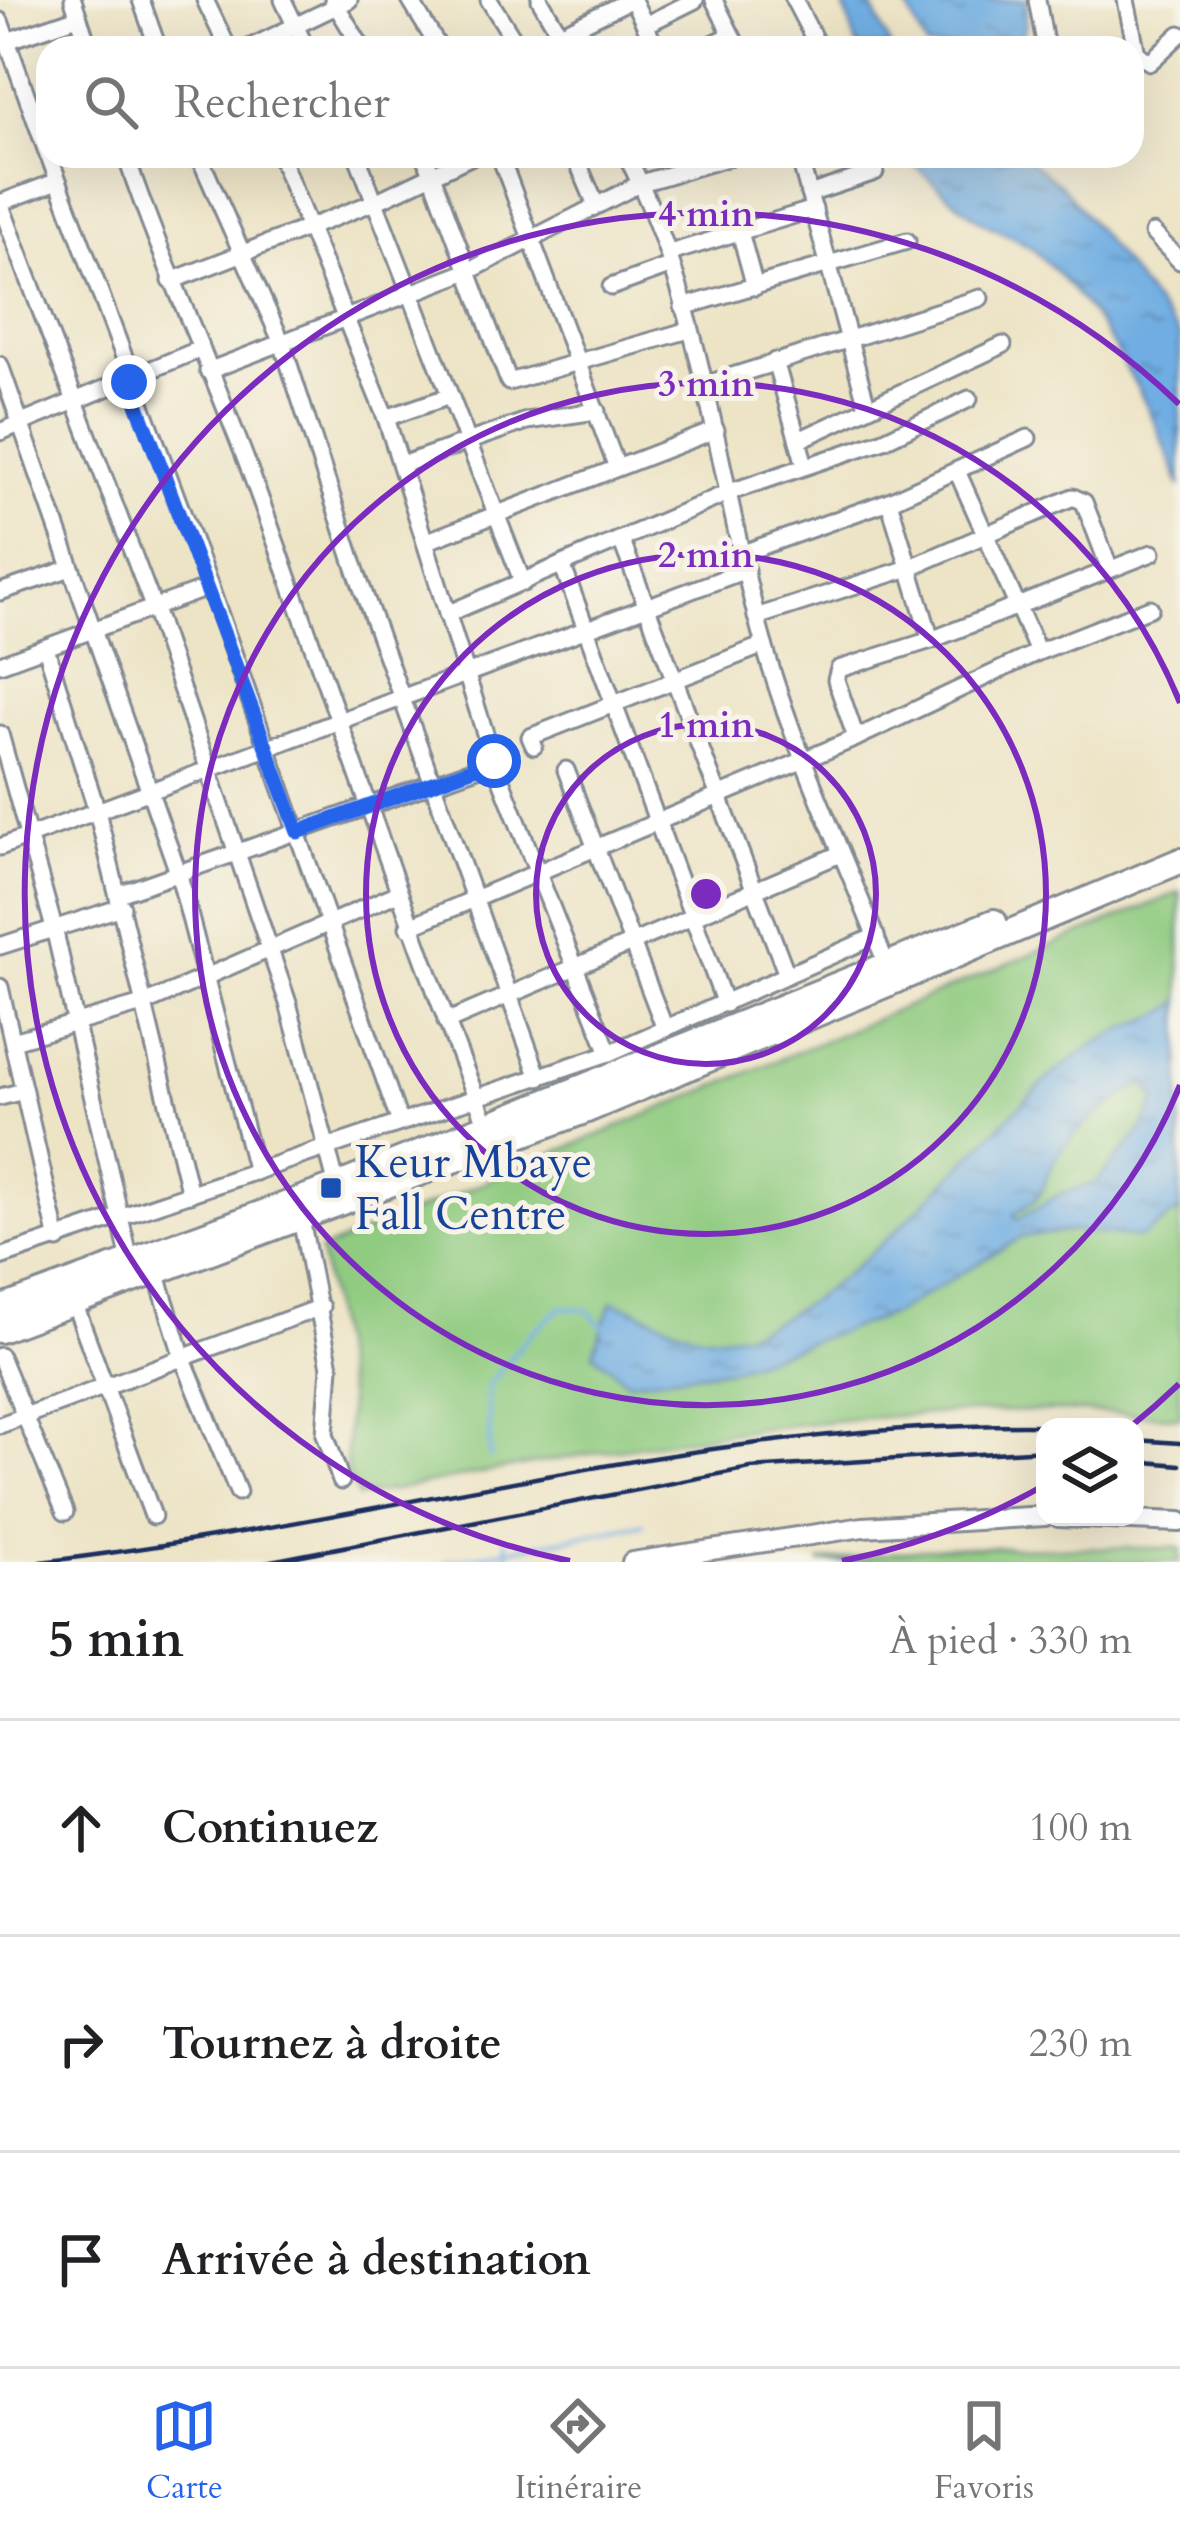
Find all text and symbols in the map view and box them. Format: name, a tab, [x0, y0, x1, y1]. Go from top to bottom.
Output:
search box	[36, 36, 1144, 168]
icon: search	[78, 69, 144, 135]
text: Rechercher	[174, 72, 390, 133]
text: 4 min	[658, 190, 754, 239]
route end	[102, 355, 156, 409]
text: 3 min	[658, 360, 754, 409]
text: 2 min	[658, 531, 754, 580]
text: 1 min	[658, 701, 754, 750]
route start	[467, 734, 521, 788]
centre of rings	[685, 873, 727, 915]
place label: Keur Mbaye Fall Centre	[355, 1132, 592, 1245]
marker: Keur Mbaye Fall Centre	[318, 1175, 344, 1201]
map controls	[1036, 1418, 1144, 1526]
button: layers	[1036, 1418, 1144, 1526]
text: 5 min	[48, 1605, 184, 1675]
text: À pied · 330 m	[889, 1614, 1132, 1667]
icon: ahead	[48, 1795, 114, 1861]
text: Continuez	[162, 1797, 378, 1858]
text: 100 m	[1029, 1801, 1132, 1854]
icon: right	[48, 2011, 114, 2077]
text: Tournez à droite	[162, 2013, 502, 2074]
text: 230 m	[1029, 2017, 1132, 2070]
icon: arrive	[48, 2227, 114, 2293]
text: Arrivée à destination	[162, 2229, 591, 2290]
tab: Carte	[146, 2393, 223, 2510]
tab: Itinéraire	[515, 2393, 642, 2510]
tab: Favoris	[934, 2393, 1034, 2510]

